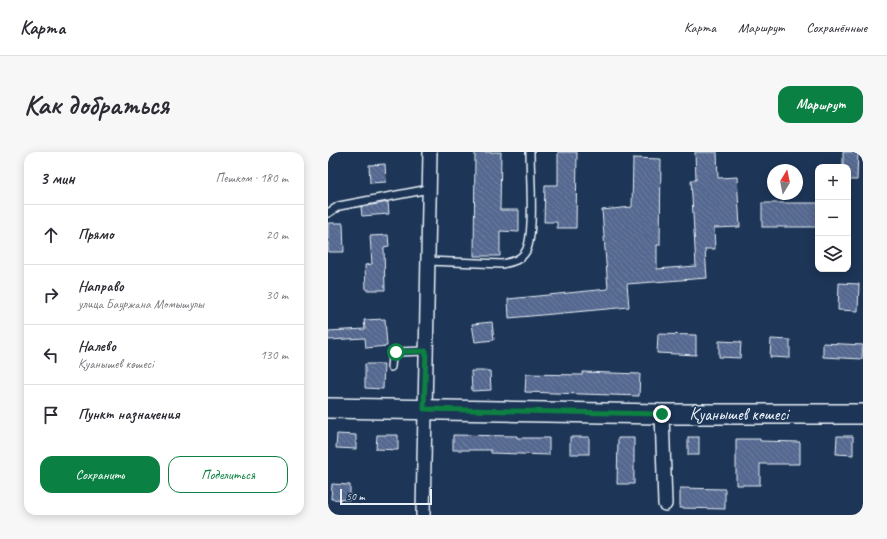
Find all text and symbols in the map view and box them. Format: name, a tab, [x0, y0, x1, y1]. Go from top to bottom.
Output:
text: Карта	[20, 16, 65, 40]
text: Карта	[684, 19, 716, 36]
text: Маршрут	[738, 19, 784, 36]
text: Сохранённые	[806, 19, 867, 36]
button: Маршрут	[778, 86, 863, 123]
text: Как добраться	[24, 87, 169, 122]
north arrow	[767, 164, 803, 200]
map controls	[815, 164, 851, 272]
button: +	[815, 164, 851, 200]
text: 3 мин	[40, 168, 75, 189]
text: Пешком · 180 m	[215, 170, 288, 186]
button: −	[815, 200, 851, 236]
icon: ahead	[40, 224, 62, 246]
text: Прямо	[78, 225, 114, 244]
text: 20 m	[266, 227, 288, 243]
button: layers	[815, 236, 851, 272]
text: Направо	[78, 277, 124, 296]
icon: right	[40, 284, 62, 306]
text: 30 m	[266, 287, 288, 303]
text: улица Бауржана Момышулы	[78, 296, 204, 312]
text: Налево	[78, 337, 116, 356]
route start	[387, 343, 405, 361]
icon: left	[40, 344, 62, 366]
text: 130 m	[260, 347, 288, 363]
text: Қуанышев көшесі	[78, 356, 154, 372]
icon: arrive	[40, 404, 62, 426]
street label: Қуанышев көшесі	[690, 404, 790, 425]
text: Пункт назначения	[78, 405, 180, 424]
route end	[653, 405, 671, 423]
button: Сохранить	[40, 456, 160, 493]
button: Поделиться	[168, 456, 288, 493]
scale bar	[340, 487, 432, 506]
text: 50 m	[346, 489, 365, 503]

